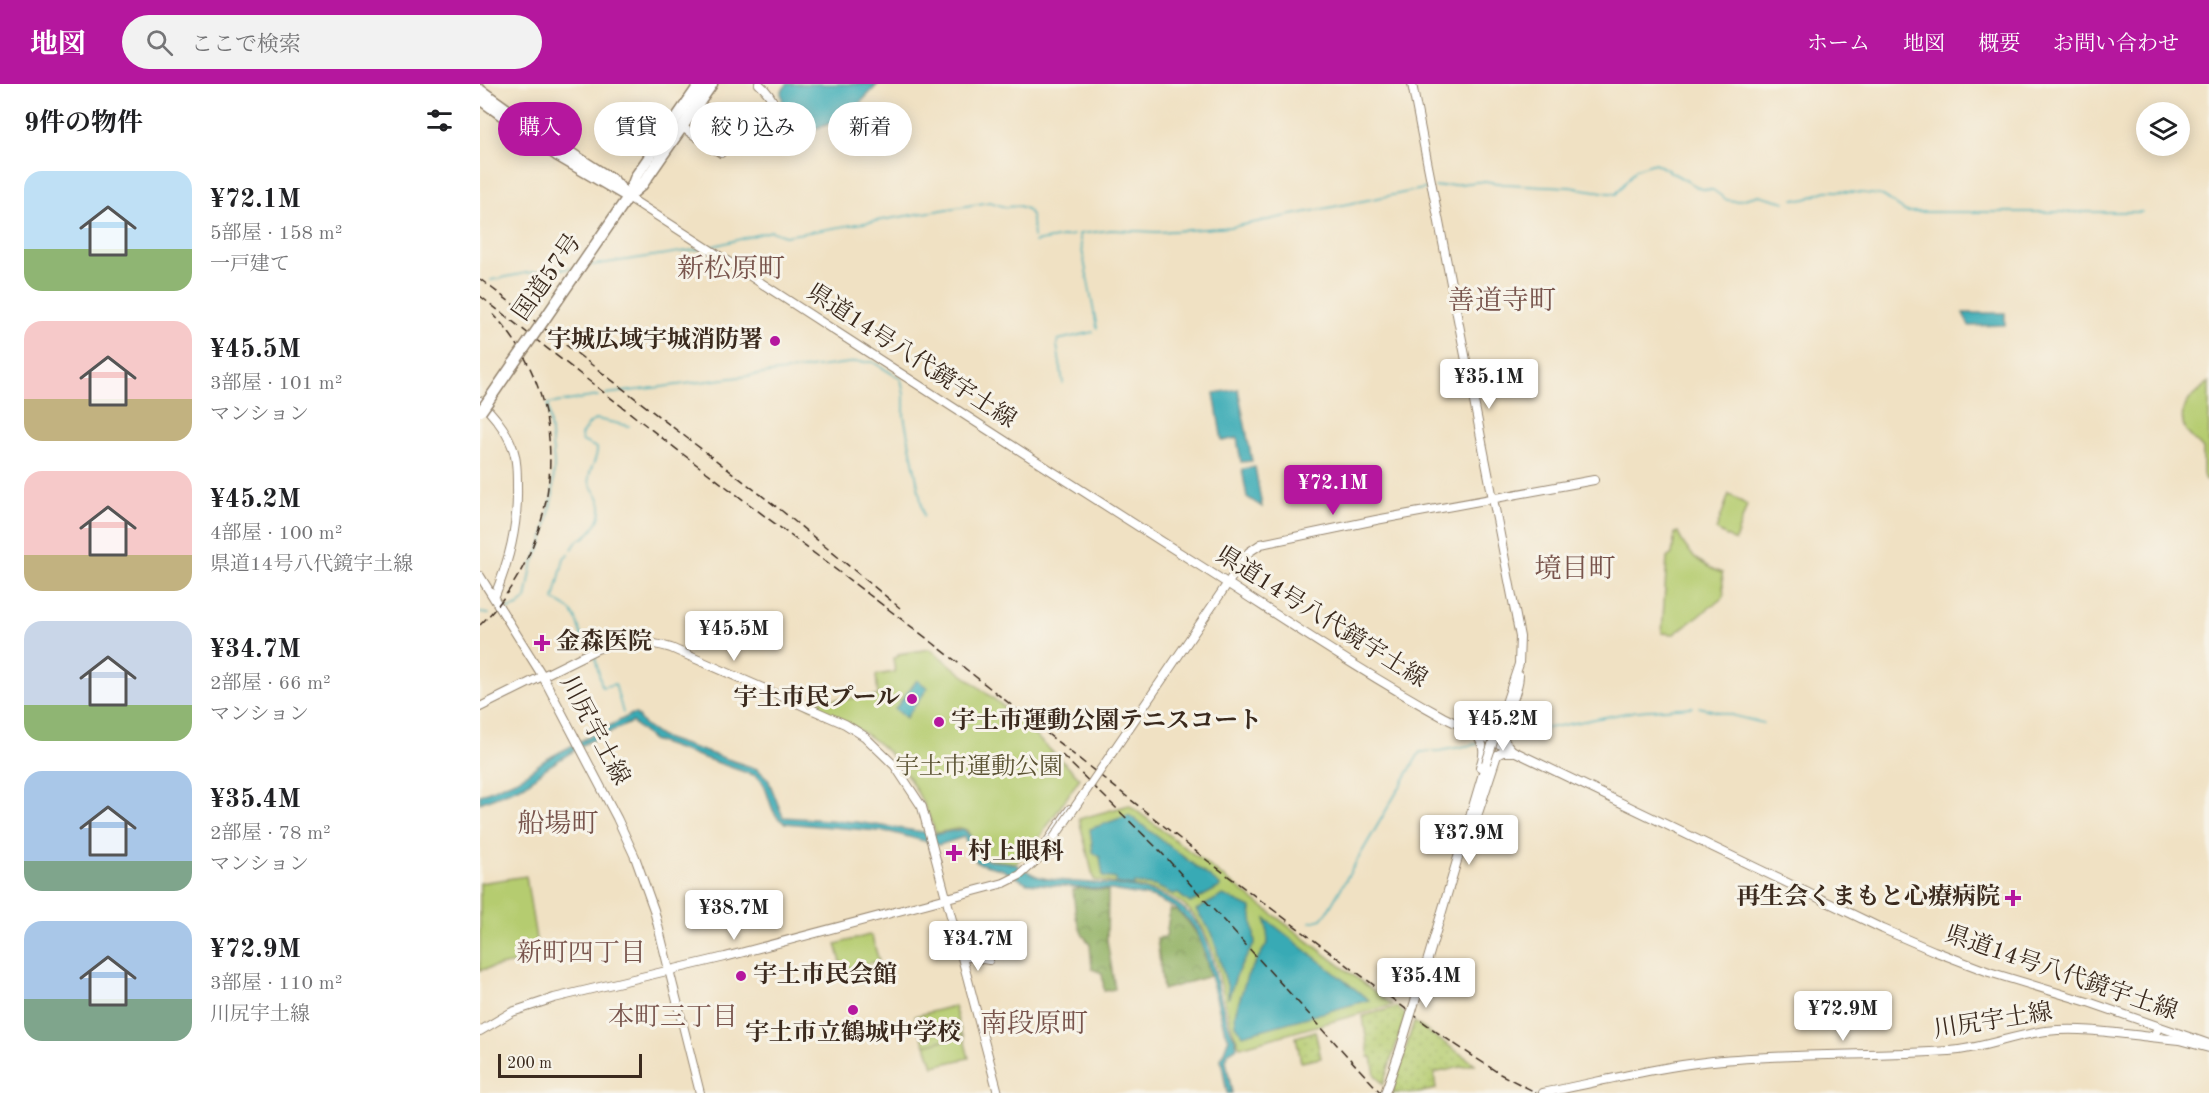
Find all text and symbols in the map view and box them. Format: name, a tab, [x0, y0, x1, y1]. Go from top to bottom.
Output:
search box	[122, 15, 542, 69]
icon: search	[143, 26, 176, 59]
text: 地図	[30, 32, 86, 60]
text: ここで検索	[191, 34, 301, 56]
text: ホーム	[1807, 34, 1870, 55]
text: 地図	[1903, 34, 1945, 55]
text: 概要	[1978, 34, 2020, 55]
text: お問い合わせ	[2053, 34, 2179, 55]
chip: 購入	[498, 102, 582, 156]
chip: 賃貸	[594, 102, 678, 156]
chip: 絞り込み	[690, 102, 816, 156]
chip: 新着	[828, 102, 912, 156]
map controls	[2136, 102, 2190, 156]
button: layers	[2136, 102, 2190, 156]
icon: filters	[423, 104, 456, 137]
text: 9件の物件	[24, 111, 143, 137]
text: ¥72.1M	[210, 187, 301, 213]
icon: home	[72, 195, 144, 267]
text: 5部屋 · 158 m²	[210, 224, 342, 244]
street label: 国道57号	[507, 229, 586, 326]
district label: 新松原町	[677, 254, 785, 283]
text: 一戸建て	[210, 255, 290, 275]
street label: 県道14号八代鏡宇土線	[802, 278, 1021, 433]
district label: 善道寺町	[1448, 286, 1556, 315]
place label: 宇城広域宇城消防署	[547, 326, 763, 353]
marker: 宇城広域宇城消防署	[768, 334, 782, 348]
text: ¥45.5M	[210, 337, 301, 363]
icon: home	[72, 345, 144, 417]
pin: ¥35.1M	[1440, 359, 1538, 410]
text: ¥35.1M	[1454, 368, 1524, 388]
text: 3部屋 · 101 m²	[210, 374, 342, 394]
text: マンション	[210, 405, 309, 425]
pin: ¥72.1M	[1284, 465, 1382, 516]
text: ¥72.1M	[1298, 474, 1368, 494]
text: ¥45.2M	[210, 487, 301, 513]
icon: home	[72, 495, 144, 567]
text: 4部屋 · 100 m²	[210, 524, 342, 544]
street label: 県道14号八代鏡宇土線	[1211, 541, 1432, 693]
district label: 境目町	[1535, 554, 1616, 583]
text: 県道14号八代鏡宇土線	[210, 555, 413, 575]
pin: ¥45.5M	[685, 611, 783, 662]
text: ¥45.5M	[699, 620, 769, 640]
place label: 金森医院	[556, 628, 652, 655]
marker: 金森医院	[533, 634, 551, 652]
text: ¥34.7M	[210, 637, 301, 663]
icon: home	[72, 645, 144, 717]
street label: 川尻宇土線	[555, 671, 635, 790]
text: 2部屋 · 66 m²	[210, 674, 331, 694]
place label: 宇土市民プール	[733, 684, 900, 711]
marker: 宇土市民プール	[905, 692, 919, 706]
pin: ¥45.2M	[1454, 701, 1552, 752]
text: マンション	[210, 705, 309, 725]
place label: 宇土市運動公園テニスコート	[951, 707, 1262, 734]
text: ¥45.2M	[1468, 710, 1538, 730]
marker: 宇土市運動公園テニスコート	[932, 715, 946, 729]
park label: 宇土市運動公園	[895, 753, 1063, 780]
text: ¥35.4M	[210, 787, 301, 813]
icon: home	[72, 795, 144, 867]
district label: 船場町	[518, 809, 599, 838]
pin: ¥37.9M	[1420, 815, 1518, 866]
text: 2部屋 · 78 m²	[210, 824, 331, 844]
text: ¥37.9M	[1434, 824, 1504, 844]
place label: 村上眼科	[968, 838, 1064, 865]
marker: 村上眼科	[945, 844, 963, 862]
text: マンション	[210, 855, 309, 875]
place label: 再生会くまもと心療病院	[1736, 883, 2000, 910]
marker: 再生会くまもと心療病院	[2004, 889, 2022, 907]
pin: ¥38.7M	[685, 890, 783, 941]
text: ¥38.7M	[699, 899, 769, 919]
street label: 県道14号八代鏡宇土線	[1942, 920, 2181, 1025]
pin: ¥34.7M	[929, 921, 1027, 972]
text: ¥34.7M	[943, 930, 1013, 950]
text: ¥72.9M	[210, 937, 301, 963]
district label: 新町四丁目	[516, 939, 646, 967]
icon: home	[72, 945, 144, 1017]
pin: ¥35.4M	[1377, 958, 1475, 1009]
place label: 宇土市民会館	[753, 961, 897, 988]
text: ¥35.4M	[1391, 967, 1461, 987]
marker: 宇土市民会館	[734, 969, 748, 983]
text: 3部屋 · 110 m²	[210, 974, 342, 994]
pin: ¥72.9M	[1794, 991, 1892, 1042]
street label: 川尻宇土線	[1931, 998, 2054, 1043]
text: ¥72.9M	[1808, 1000, 1878, 1020]
district label: 本町三丁目	[608, 1003, 738, 1031]
marker: 宇土市立鶴城中学校	[846, 1003, 860, 1017]
text: 川尻宇土線	[210, 1005, 310, 1025]
district label: 南段原町	[980, 1009, 1088, 1038]
place label: 宇土市立鶴城中学校	[745, 1019, 961, 1046]
scale bar	[498, 1051, 642, 1078]
text: 200 m	[507, 1056, 552, 1072]

